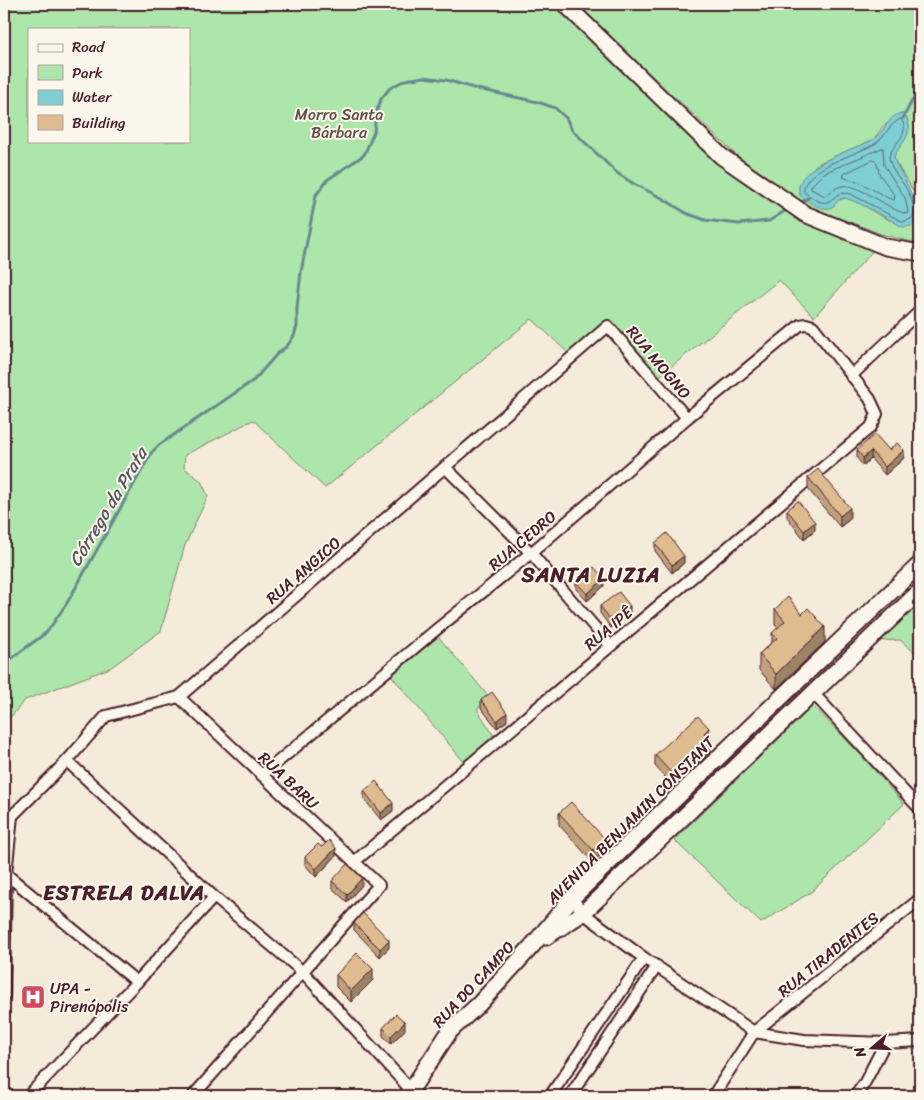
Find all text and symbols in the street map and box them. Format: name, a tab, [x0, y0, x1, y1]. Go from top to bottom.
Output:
legend	[28, 28, 190, 142]
text: Road	[72, 34, 105, 60]
text: Park	[72, 60, 103, 86]
text: Water	[72, 84, 112, 110]
park label: Morro Santa Bárbara	[295, 100, 383, 147]
text: Building	[72, 110, 126, 136]
street label: RUA MOGNO	[619, 319, 699, 406]
water label: Córrego da Prata	[60, 440, 157, 573]
street label: RUA CEDRO	[481, 503, 563, 578]
street label: RUA ANGICO	[259, 529, 348, 612]
district label: SANTA LUZIA	[520, 556, 661, 594]
street label: RUA IPÊ	[577, 598, 640, 658]
street label: AVENIDA BENJAMIN CONSTANT	[538, 728, 723, 912]
street label: RUA BARU	[251, 744, 326, 817]
district label: ESTRELA DALVA	[43, 874, 205, 912]
street label: RUA TIRADENTES	[771, 904, 886, 1005]
street label: RUA DO CAMPO	[425, 934, 522, 1035]
place label: UPA - Pirenópolis	[50, 974, 129, 1021]
hospital icon: UPA - Pirenópolis	[20, 984, 46, 1010]
north arrow	[846, 1022, 896, 1072]
text: N	[847, 1043, 874, 1062]

